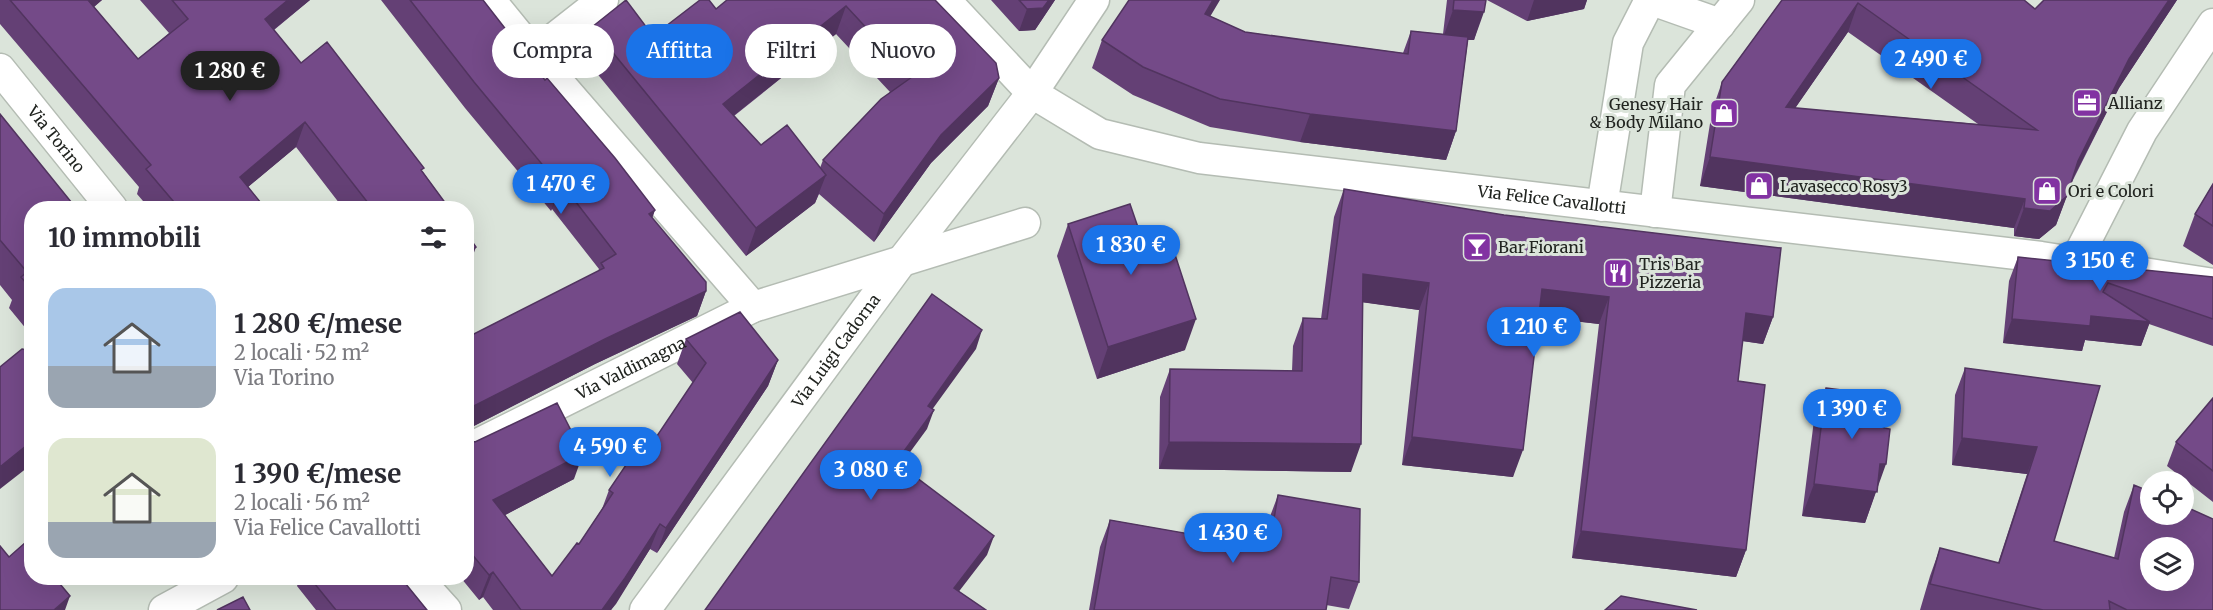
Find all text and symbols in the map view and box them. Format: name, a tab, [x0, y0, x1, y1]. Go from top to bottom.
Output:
chip: Compra	[492, 24, 614, 78]
chip: Affitta	[626, 24, 733, 78]
chip: Filtri	[745, 24, 837, 78]
chip: Nuovo	[849, 24, 956, 78]
pin: 2 490 €	[1876, 39, 1986, 90]
text: 2 490 €	[1894, 46, 1968, 71]
pin: 1 280 €	[175, 51, 285, 102]
text: 1 280 €	[195, 58, 265, 83]
office icon: Allianz	[2071, 87, 2103, 119]
place label: Allianz	[2107, 93, 2163, 113]
place label: Genesy Hair & Body Milano	[1589, 94, 1703, 132]
shop icon: Genesy Hair & Body Milano	[1708, 97, 1740, 129]
street label: Via Torino	[23, 101, 89, 177]
pin: 1 470 €	[506, 164, 616, 215]
shop icon: Lavasecco Rosy3	[1743, 170, 1775, 202]
text: 1 470 €	[527, 171, 595, 196]
shop icon: Ori e Colori	[2031, 175, 2063, 207]
place label: Lavasecco Rosy3	[1780, 176, 1908, 196]
street label: Via Felice Cavallotti	[1476, 181, 1627, 218]
place label: Ori e Colori	[2068, 181, 2154, 201]
text: 10 immobili	[48, 221, 201, 254]
icon: filters	[417, 221, 450, 254]
pin: 1 830 €	[1076, 225, 1186, 276]
bar icon: Bar Fiorani	[1461, 231, 1493, 263]
text: 1 830 €	[1096, 232, 1166, 257]
place label: Bar Fiorani	[1498, 237, 1584, 257]
pin: 3 150 €	[2045, 241, 2155, 292]
text: 3 150 €	[2065, 248, 2135, 273]
place label: Tris Bar Pizzeria	[1639, 254, 1702, 292]
restaurant icon: Tris Bar Pizzeria	[1602, 257, 1634, 289]
street label: Via Luigi Cadorna	[787, 289, 884, 412]
text: 1 280 €/mese	[234, 307, 402, 340]
pin: 1 210 €	[1479, 307, 1589, 358]
icon: home	[96, 312, 168, 384]
text: 1 210 €	[1501, 314, 1567, 339]
street label: Via Valdimagna	[572, 332, 689, 404]
text: 2 locali · 52 m²	[234, 340, 369, 365]
text: Via Torino	[234, 365, 334, 390]
pin: 1 390 €	[1797, 389, 1907, 440]
text: 1 390 €	[1817, 396, 1887, 421]
pin: 4 590 €	[555, 427, 665, 478]
text: 4 590 €	[573, 434, 647, 459]
pin: 3 080 €	[816, 450, 926, 501]
text: 1 390 €/mese	[234, 457, 401, 490]
text: 3 080 €	[834, 457, 908, 482]
icon: home	[96, 462, 168, 534]
map controls	[2140, 471, 2194, 591]
button: locate	[2140, 471, 2194, 525]
text: 2 locali · 56 m²	[234, 490, 370, 515]
pin: 1 430 €	[1178, 513, 1288, 564]
text: Via Felice Cavallotti	[234, 515, 421, 540]
text: 1 430 €	[1198, 520, 1268, 545]
button: layers	[2140, 537, 2194, 591]

